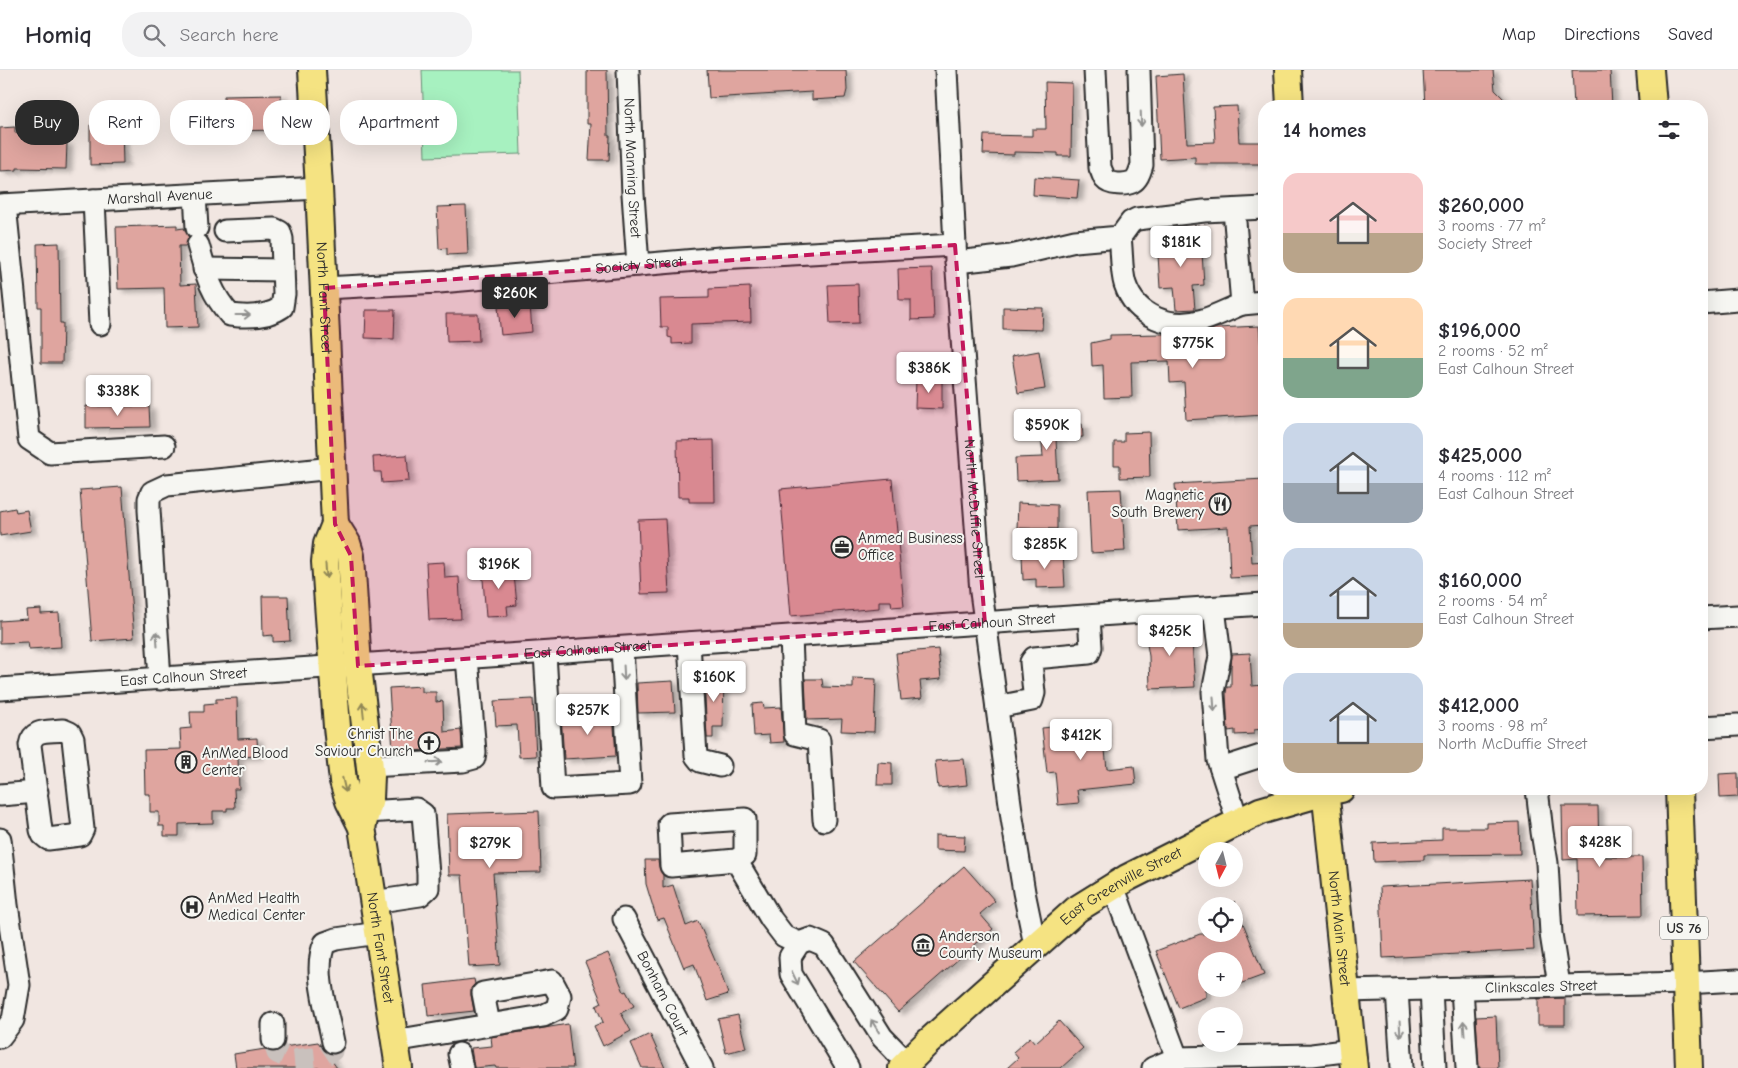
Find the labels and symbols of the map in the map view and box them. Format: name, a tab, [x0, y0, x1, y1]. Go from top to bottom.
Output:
street label: North Manning Street	[620, 97, 645, 239]
one-way arrow	[1136, 110, 1145, 126]
street label: Marshall Avenue	[107, 185, 213, 208]
pin: $181K	[1146, 226, 1216, 268]
street label: North Fant Street	[313, 241, 336, 355]
street label: Society Street	[595, 252, 684, 278]
pin: $260K	[480, 276, 550, 319]
one-way arrow	[234, 310, 250, 320]
pin: $775K	[1158, 326, 1228, 369]
pin: $386K	[894, 352, 964, 394]
pin: $338K	[83, 374, 153, 417]
pin: $590K	[1012, 408, 1082, 451]
street label: North McDuffie Street	[961, 439, 989, 580]
place label: Magnetic South Brewery	[1111, 486, 1204, 521]
restaurant icon: Magnetic South Brewery	[1208, 492, 1232, 516]
pin: $285K	[1010, 528, 1080, 570]
place label: Anmed Business Office	[858, 529, 963, 564]
office icon: Anmed Business Office	[830, 535, 854, 559]
pin: $196K	[464, 548, 534, 590]
one-way arrow	[321, 563, 330, 579]
street label: East Calhoun Street	[928, 609, 1057, 636]
pin: $425K	[1135, 614, 1205, 657]
one-way arrow	[152, 631, 162, 647]
street label: East Calhoun Street	[524, 636, 652, 663]
pin: $160K	[679, 660, 749, 703]
street label: East Calhoun Street	[120, 663, 248, 690]
one-way arrow	[619, 665, 628, 681]
pin: $257K	[553, 694, 623, 736]
one-way arrow	[1210, 696, 1219, 712]
one-way arrow	[358, 702, 368, 718]
pin: $412K	[1046, 718, 1116, 761]
place label: Christ The Saviour Church	[315, 725, 413, 760]
church icon: Christ The Saviour Church	[417, 731, 441, 755]
place label: AnMed Blood Center	[202, 744, 288, 779]
building icon: AnMed Blood Center	[174, 750, 198, 774]
one-way arrow	[427, 758, 443, 767]
one-way arrow	[340, 776, 349, 792]
pin: $279K	[455, 826, 525, 869]
pin: $428K	[1565, 826, 1635, 868]
north arrow	[1198, 842, 1242, 888]
street label: East Greenville Street	[1056, 843, 1185, 929]
street label: North Main Street	[1325, 870, 1354, 987]
place label: AnMed Health Medical Center	[208, 889, 305, 924]
street label: North Fant Street	[363, 891, 398, 1005]
hospital icon: AnMed Health Medical Center	[180, 895, 204, 919]
road number: US 76	[1660, 916, 1708, 940]
place label: Anderson County Museum	[939, 927, 1042, 962]
museum icon: Anderson County Museum	[911, 933, 935, 957]
street label: Bonham Court	[633, 948, 693, 1040]
one-way arrow	[790, 971, 800, 986]
street label: Clinkscales Street	[1485, 976, 1598, 997]
one-way arrow	[870, 1020, 880, 1034]
one-way arrow	[1460, 1020, 1469, 1036]
one-way arrow	[1395, 1021, 1404, 1037]

